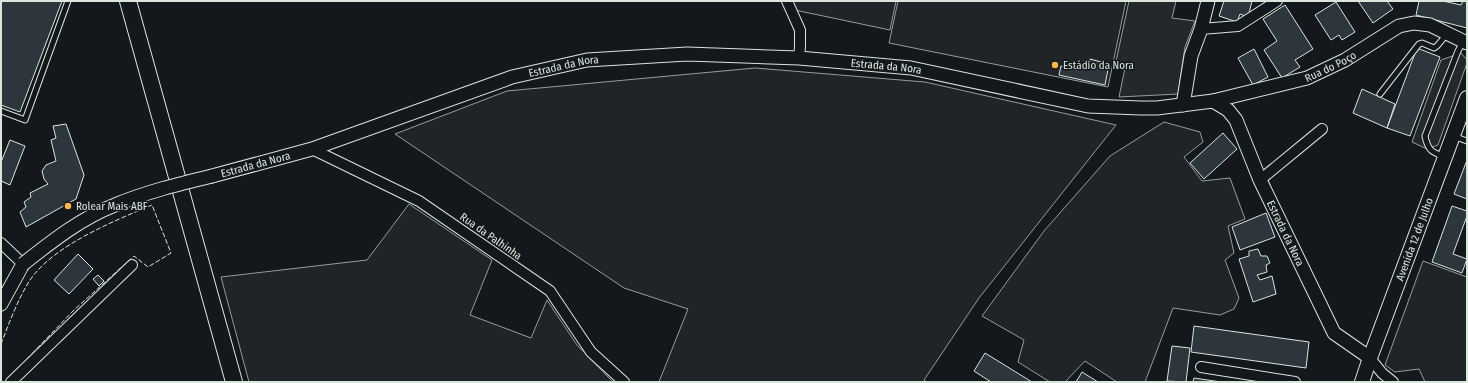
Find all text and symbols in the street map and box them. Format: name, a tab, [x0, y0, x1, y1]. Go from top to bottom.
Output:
street label: Rua do Poço	[1303, 49, 1359, 85]
street label: Estrada da Nora	[527, 53, 599, 80]
street label: Estrada da Nora	[850, 57, 923, 77]
place label: Estádio da Nora	[1063, 59, 1134, 72]
marker: Estádio da Nora	[1050, 60, 1060, 70]
street label: Estrada da Nora	[219, 149, 292, 180]
street label: Avenida 12 de Julho	[1393, 196, 1436, 283]
street label: Estrada da Nora	[1264, 198, 1307, 268]
place label: Rolear Mais ABF	[76, 200, 148, 213]
marker: Rolear Mais ABF	[63, 201, 73, 211]
street label: Rua da Palhinha	[457, 210, 524, 263]

